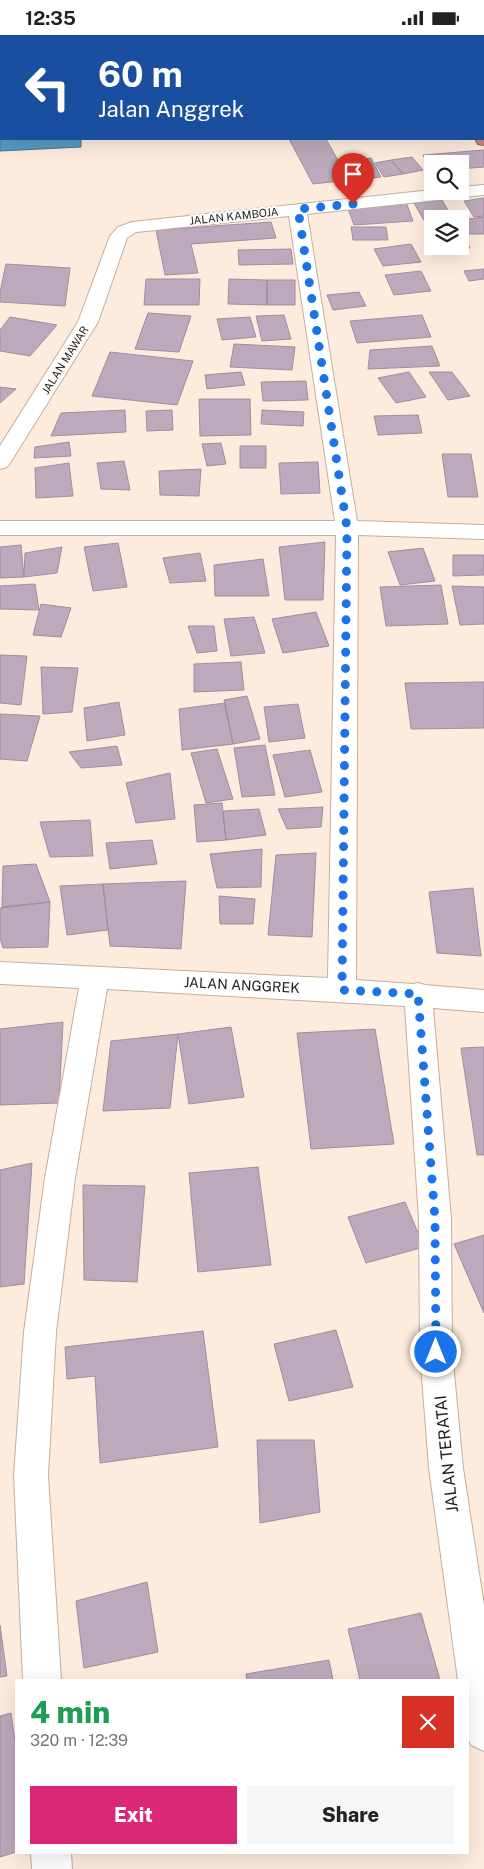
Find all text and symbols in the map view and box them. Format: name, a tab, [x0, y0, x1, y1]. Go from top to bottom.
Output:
text: 12:35	[25, 7, 76, 29]
text: 60 m	[98, 54, 183, 95]
icon: left	[15, 55, 80, 120]
text: Jalan Anggrek	[98, 96, 244, 122]
pin	[332, 153, 374, 204]
map controls	[424, 155, 469, 255]
button: search	[424, 155, 469, 200]
icon: arrive	[339, 160, 367, 188]
street label: JALAN KAMBOJA	[189, 205, 279, 227]
button: layers	[424, 210, 469, 255]
street label: JALAN MAWAR	[39, 324, 91, 396]
street label: JALAN ANGGREK	[184, 974, 301, 996]
position arrow	[409, 1325, 461, 1377]
street label: JALAN TERATAI	[431, 1394, 462, 1514]
text: 4 min	[30, 1694, 110, 1730]
button: close	[402, 1696, 454, 1748]
text: 320 m · 12:39	[30, 1731, 128, 1750]
button: Exit	[30, 1786, 237, 1844]
button: Share	[247, 1786, 454, 1844]

